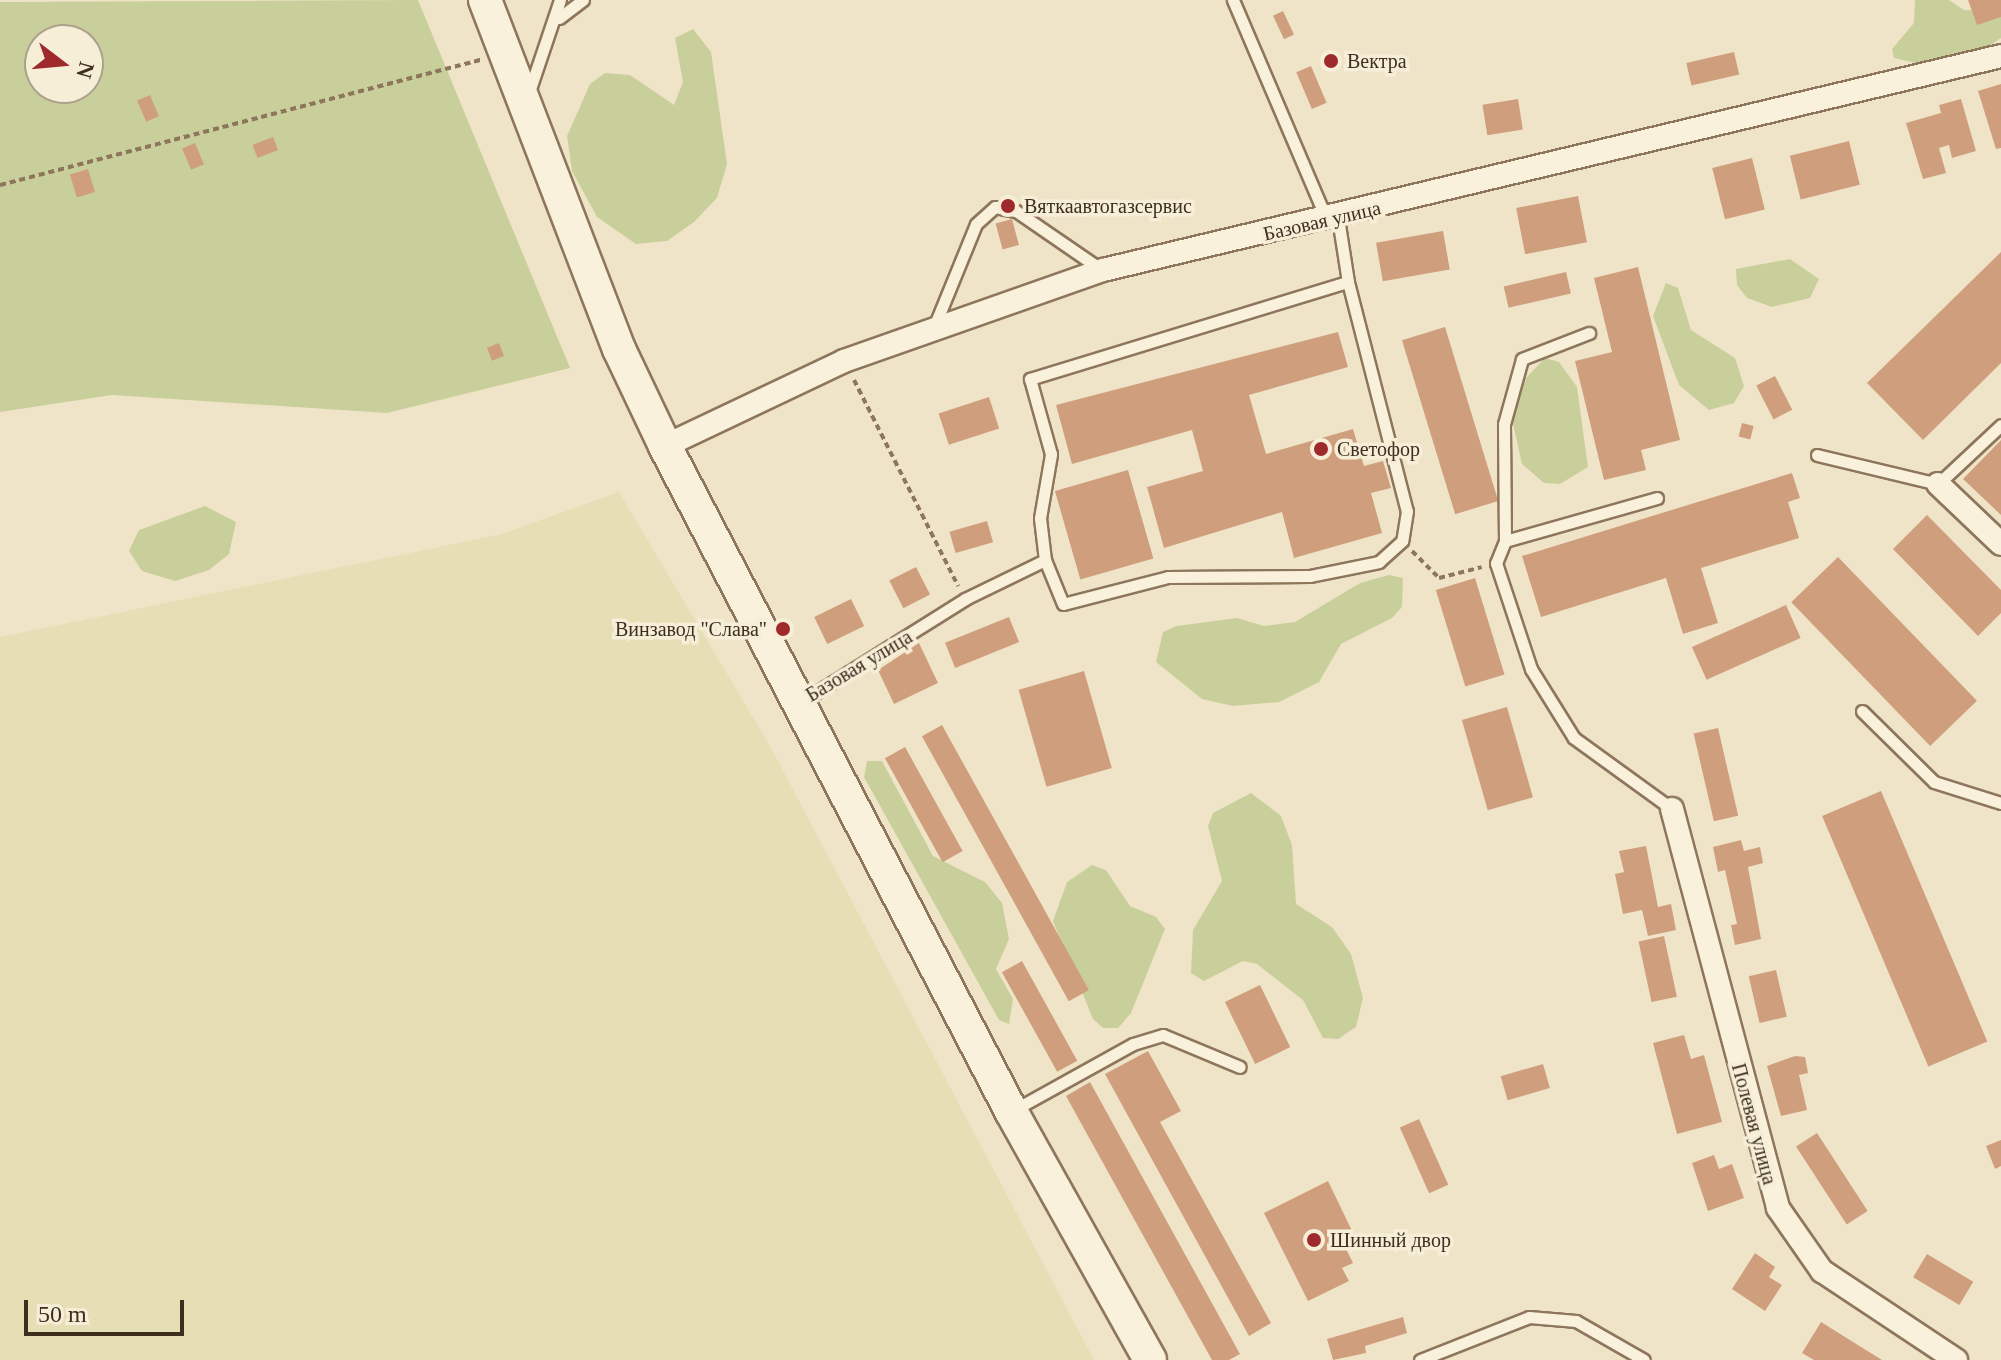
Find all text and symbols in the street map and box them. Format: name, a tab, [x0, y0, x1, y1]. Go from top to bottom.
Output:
north arrow	[24, 24, 104, 104]
place label: Вектра	[1347, 49, 1407, 73]
marker: Вектра	[1322, 52, 1340, 70]
text: N	[71, 59, 100, 81]
place label: Вяткаавтогазсервис	[1024, 194, 1192, 218]
street label: Базовая улица	[1261, 196, 1383, 246]
marker: Вяткаавтогазсервис	[999, 197, 1017, 215]
place label: Светофор	[1337, 437, 1420, 461]
marker: Светофор	[1312, 440, 1330, 458]
place label: Винзавод "Слава"	[615, 617, 767, 641]
marker: Винзавод "Слава"	[774, 620, 792, 638]
street label: Базовая улица	[801, 625, 917, 707]
street label: Полевая улица	[1726, 1061, 1782, 1187]
place label: Шинный двор	[1330, 1228, 1451, 1252]
marker: Шинный двор	[1305, 1231, 1323, 1249]
scale bar	[28, 1284, 188, 1334]
text: 50 m	[38, 1301, 87, 1327]

